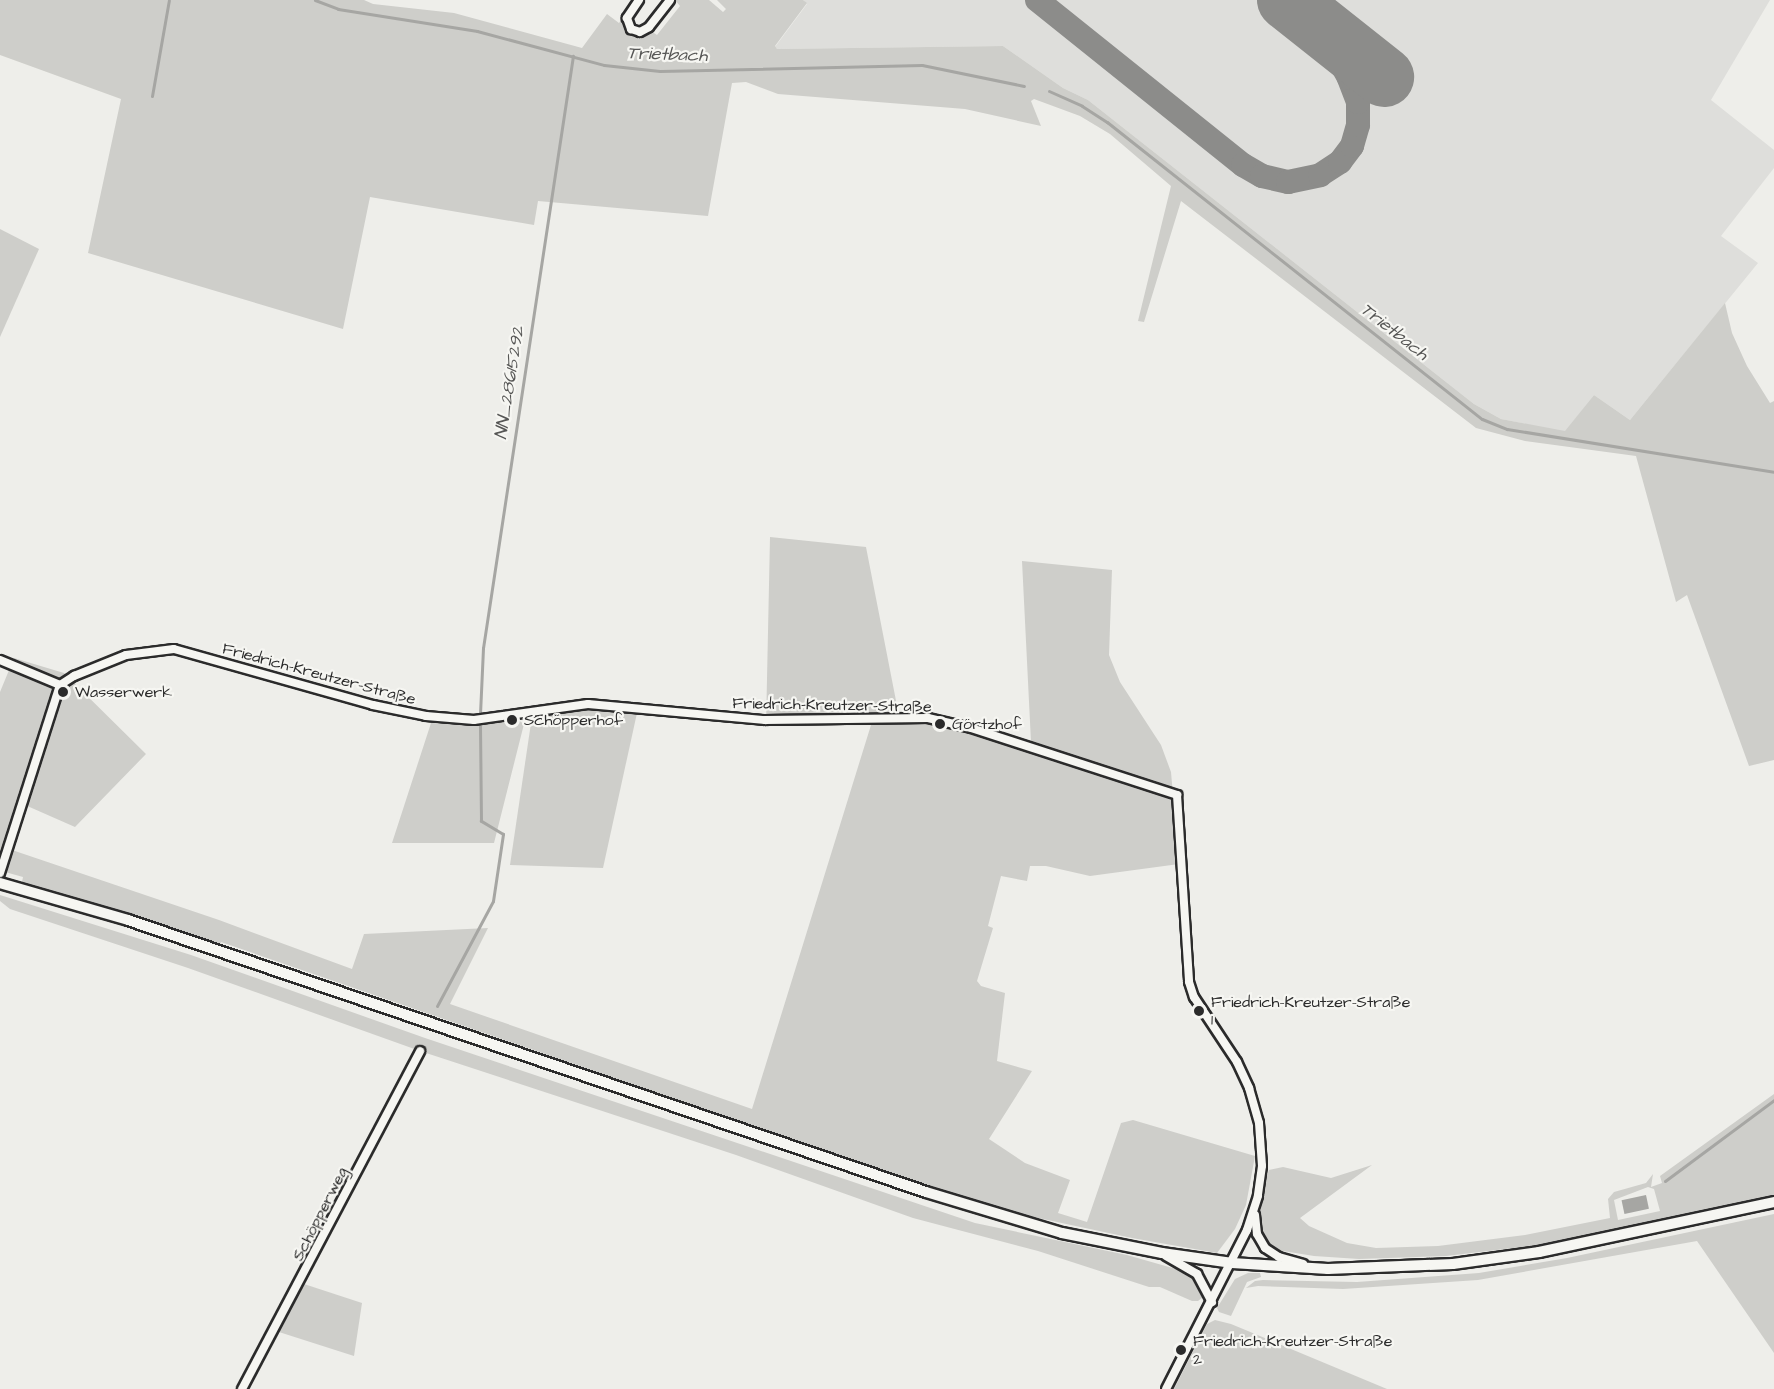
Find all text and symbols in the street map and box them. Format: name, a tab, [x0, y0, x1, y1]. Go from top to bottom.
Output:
water label: Trietbach	[626, 43, 708, 67]
water label: Trietbach	[1356, 299, 1432, 365]
water label: NN_28615292	[490, 325, 530, 441]
street label: Friedrich-Kreutzer-Straße	[220, 639, 418, 709]
place label: Wasserwerk	[75, 682, 172, 702]
marker: Wasserwerk	[56, 685, 70, 699]
street label: Friedrich-Kreutzer-Straße	[732, 694, 932, 716]
place label: Schöpperhof	[524, 710, 623, 730]
marker: Schöpperhof	[505, 713, 519, 727]
place label: Görtzhof	[952, 714, 1022, 734]
marker: Görtzhof	[933, 717, 947, 731]
place label: Friedrich-Kreutzer-Straße 1	[1211, 992, 1410, 1030]
marker: Friedrich-Kreutzer-Straße 1	[1192, 1004, 1206, 1018]
street label: Schöpperweg	[288, 1164, 352, 1264]
place label: Friedrich-Kreutzer-Straße 2	[1193, 1331, 1392, 1369]
marker: Friedrich-Kreutzer-Straße 2	[1174, 1343, 1188, 1357]

